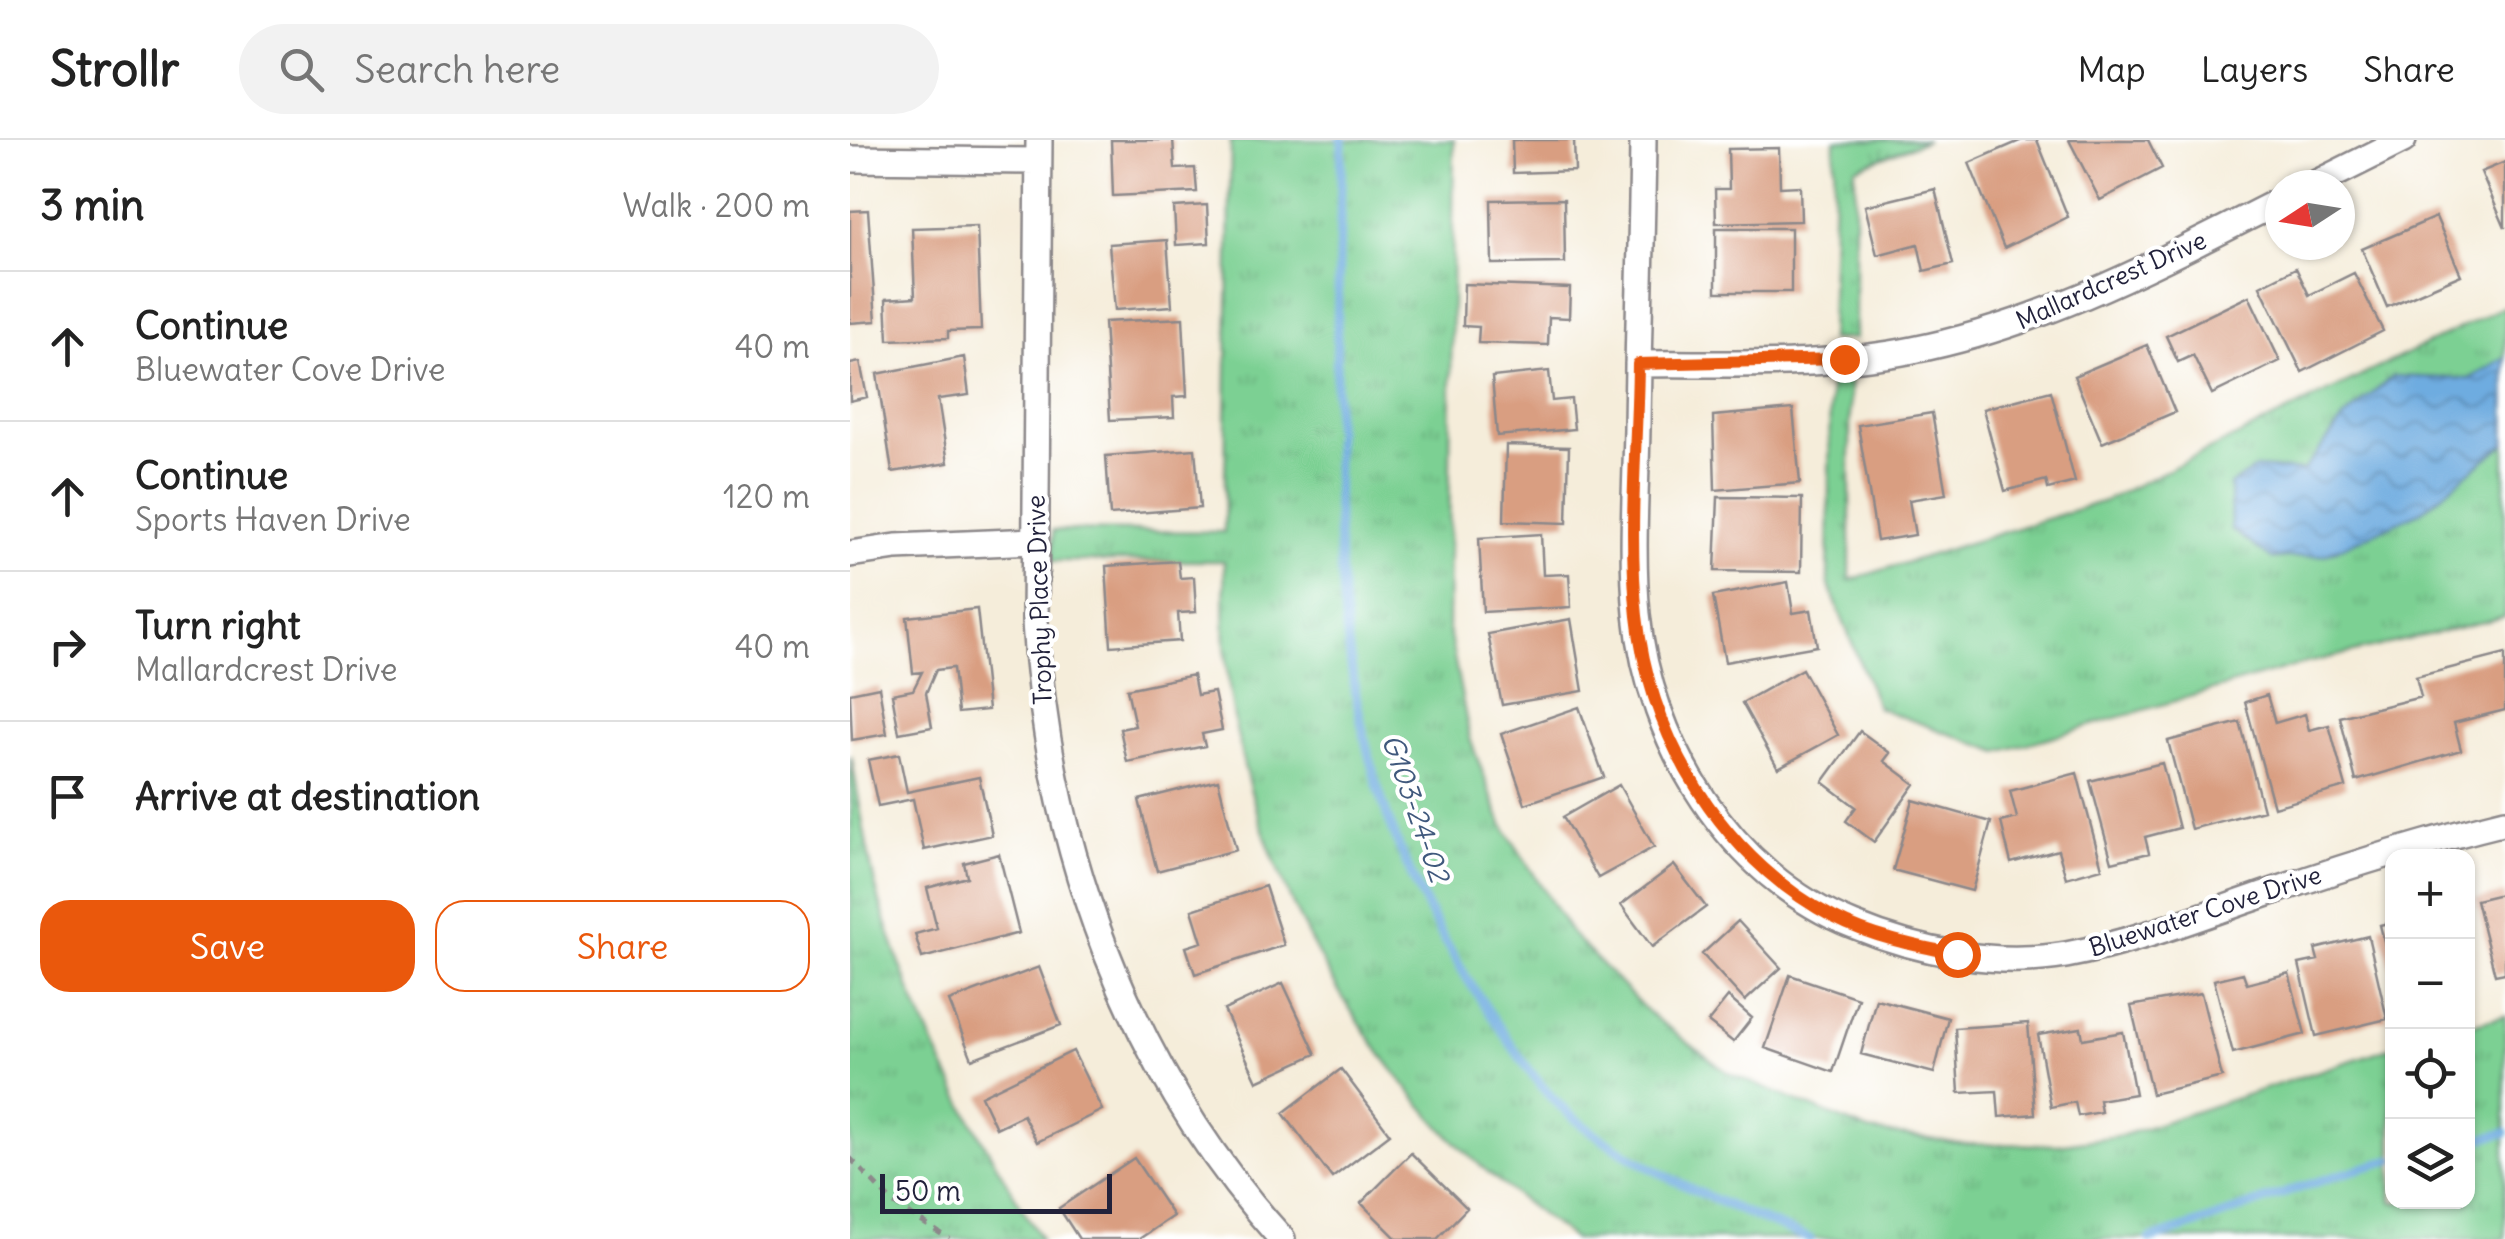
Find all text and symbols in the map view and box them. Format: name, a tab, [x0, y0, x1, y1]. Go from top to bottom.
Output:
search box	[239, 24, 939, 114]
text: Strollr	[50, 39, 179, 99]
icon: search	[274, 42, 329, 97]
text: Search here	[354, 46, 560, 93]
text: Map	[2078, 47, 2146, 91]
text: Layers	[2201, 47, 2308, 91]
text: Share	[2363, 47, 2455, 91]
north arrow	[2265, 170, 2355, 260]
text: 3 min	[40, 179, 144, 231]
text: Walk · 200 m	[623, 185, 810, 226]
street label: Mallardcrest Drive	[2011, 224, 2211, 336]
text: Continue	[135, 302, 288, 349]
icon: ahead	[40, 319, 95, 374]
text: 40 m	[735, 326, 810, 367]
route end	[1822, 337, 1868, 383]
text: Bluewater Cove Drive	[135, 349, 445, 390]
text: Continue	[135, 452, 288, 499]
icon: ahead	[40, 469, 95, 524]
text: 120 m	[723, 476, 810, 517]
street label: Trophy Place Drive	[1019, 495, 1059, 705]
text: Sports Haven Drive	[135, 499, 411, 540]
text: Turn right	[135, 602, 301, 649]
icon: right	[40, 619, 95, 674]
text: 40 m	[735, 626, 810, 667]
text: Mallardcrest Drive	[135, 649, 397, 690]
water label: G103-24-02	[1374, 729, 1459, 889]
icon: arrive	[40, 769, 95, 824]
text: Arrive at destination	[135, 773, 480, 820]
map controls	[2385, 849, 2475, 1209]
button: +	[2385, 849, 2475, 939]
street label: Bluewater Cove Drive	[2085, 858, 2325, 964]
button: Save	[40, 900, 415, 992]
button: Share	[435, 900, 810, 992]
route start	[1935, 932, 1981, 978]
button: −	[2385, 939, 2475, 1029]
button: locate	[2385, 1029, 2475, 1119]
button: layers	[2385, 1119, 2475, 1209]
scale bar	[880, 1169, 1112, 1214]
text: 50 m	[895, 1173, 961, 1209]

